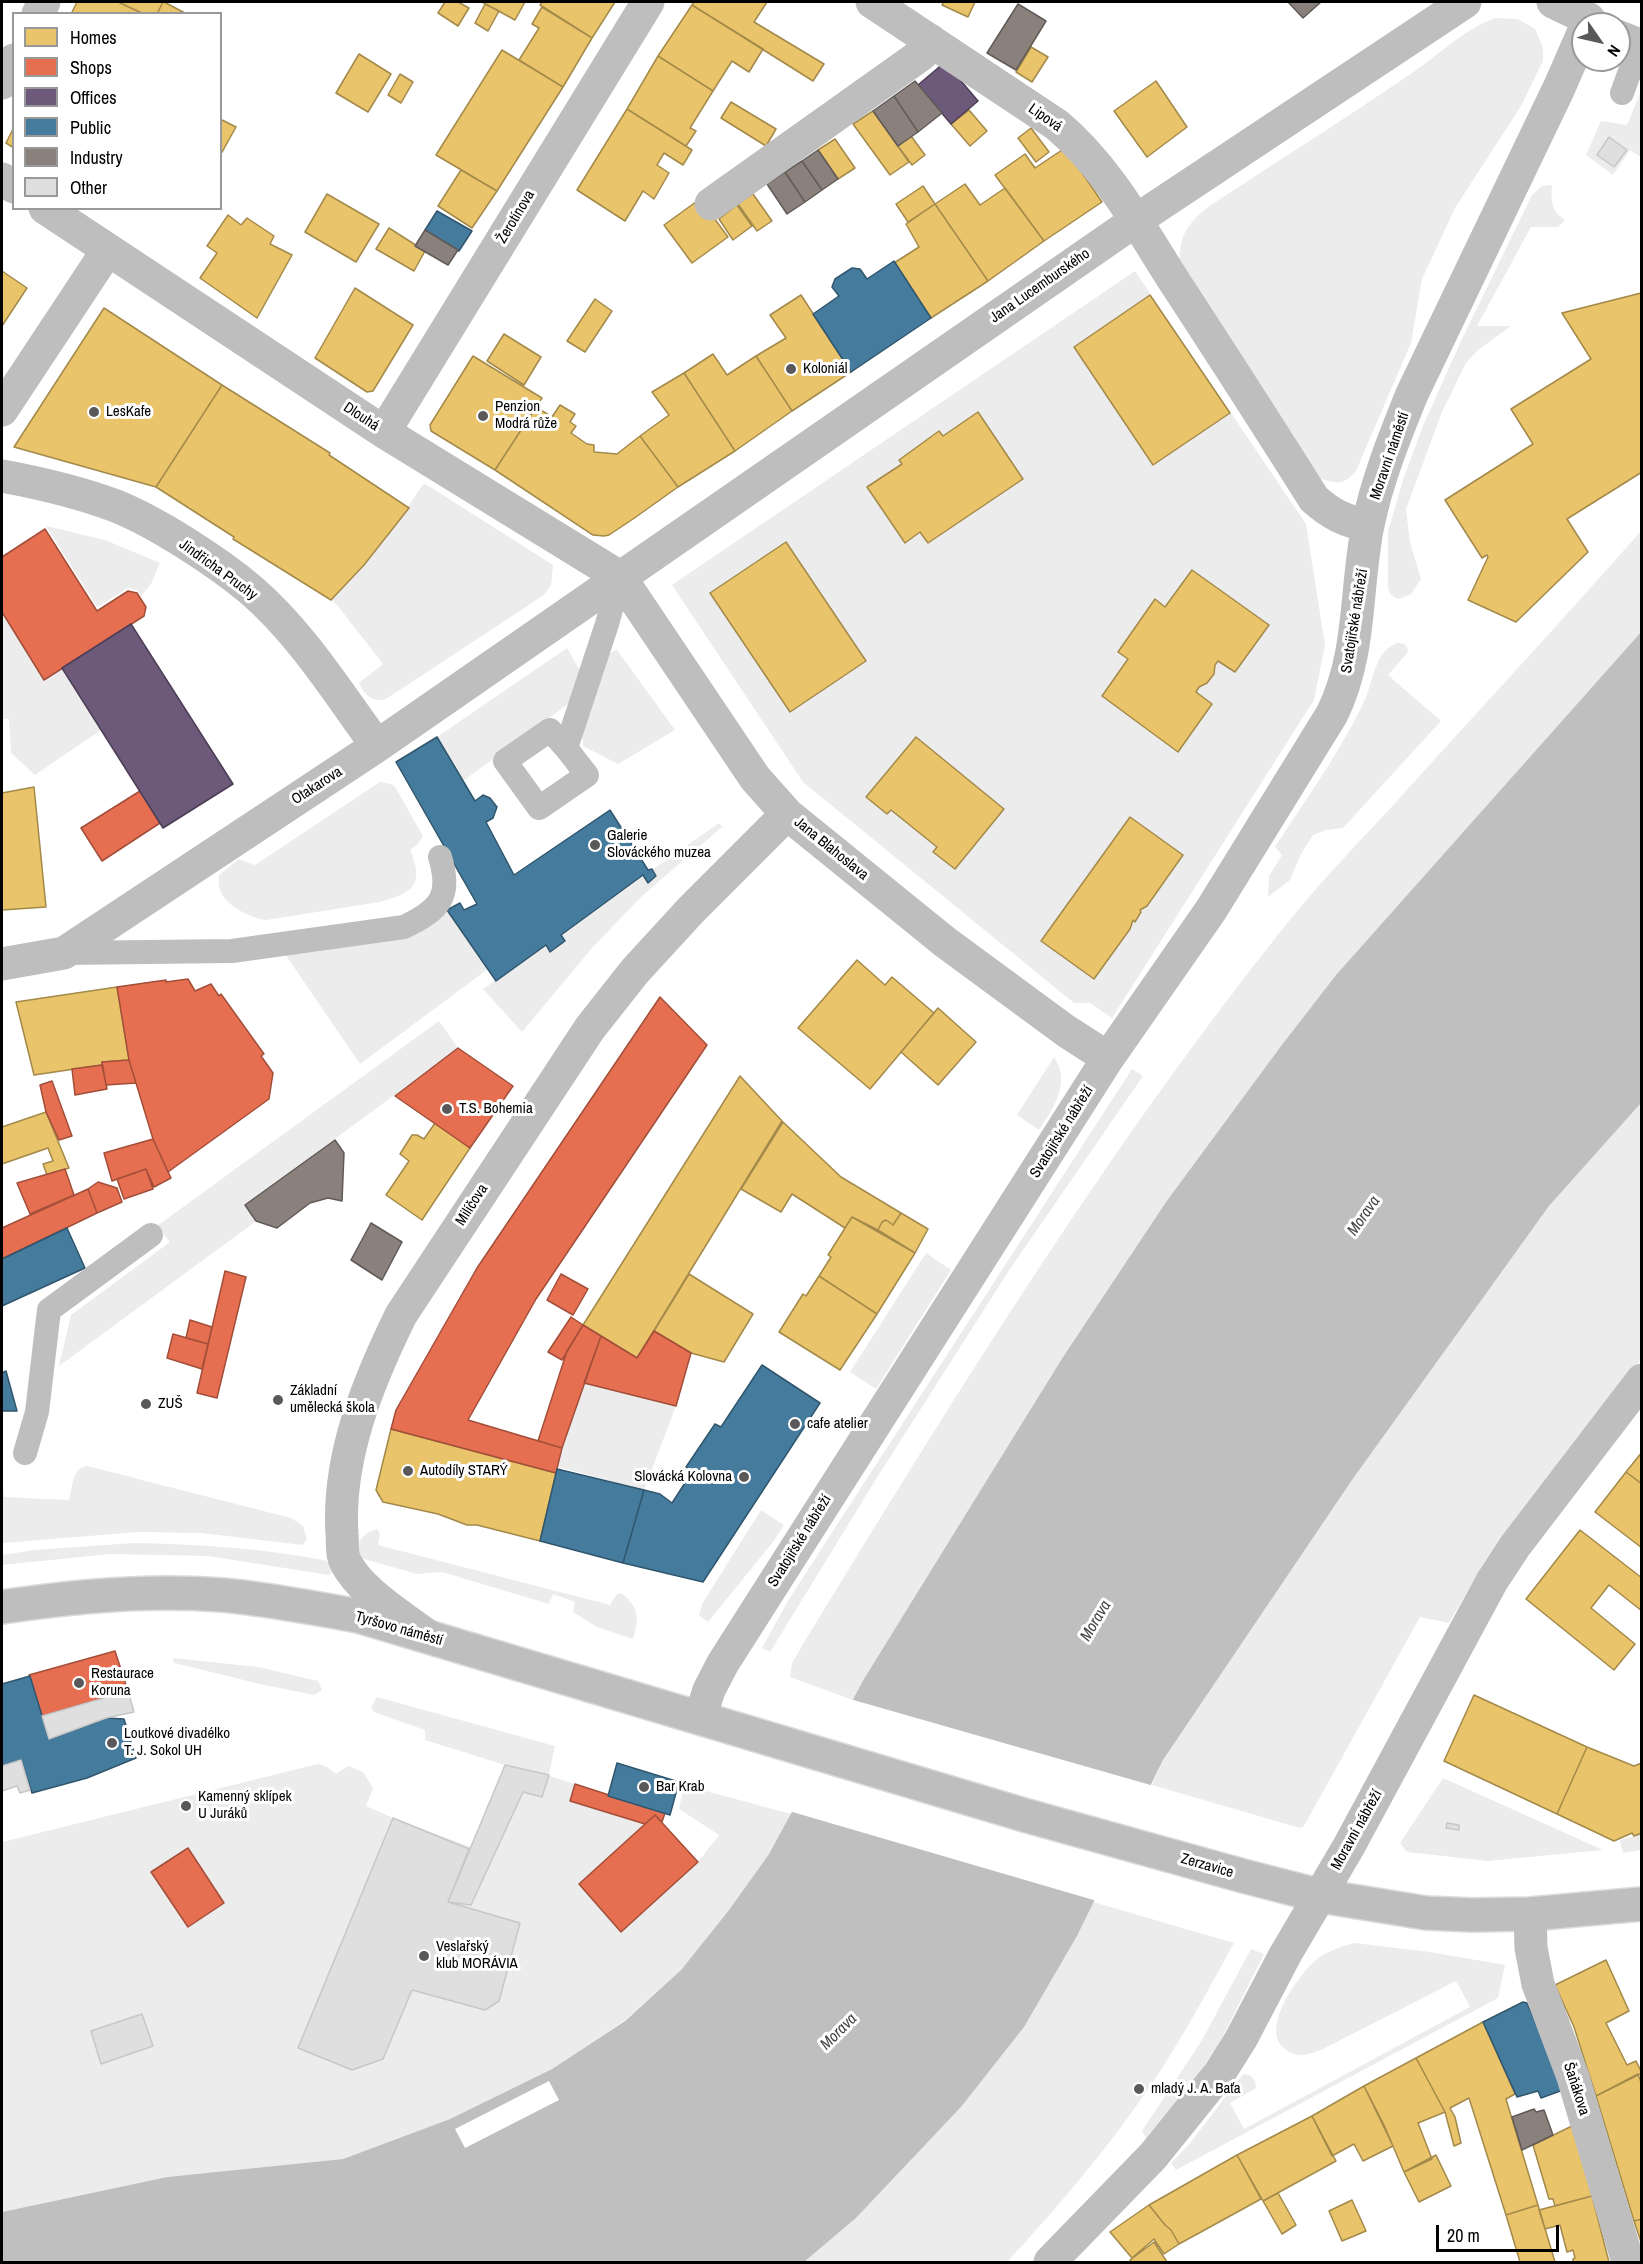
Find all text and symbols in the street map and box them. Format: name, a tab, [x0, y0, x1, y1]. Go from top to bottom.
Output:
legend	[12, 12, 222, 210]
north arrow	[1571, 12, 1631, 72]
text: Homes	[70, 25, 117, 50]
text: N	[1602, 41, 1626, 61]
text: Shops	[70, 55, 112, 80]
text: Offices	[70, 85, 117, 110]
street label: Lipová	[1025, 100, 1065, 136]
text: Public	[70, 115, 111, 140]
text: Industry	[70, 145, 123, 170]
text: Other	[70, 175, 107, 200]
street label: Žerotínova	[493, 187, 539, 247]
street label: Jana Lucemburského	[987, 245, 1093, 327]
place label: Koloniál	[803, 360, 847, 378]
marker: Koloniál	[784, 362, 798, 376]
place label: Penzion Modrá růže	[495, 398, 557, 433]
street label: Dlouhá	[340, 399, 382, 435]
place label: LesKafe	[106, 403, 151, 421]
marker: LesKafe	[87, 405, 101, 419]
marker: Penzion Modrá růže	[476, 409, 490, 423]
street label: Moravní náměstí	[1367, 410, 1413, 502]
street label: Jindřicha Pruchy	[175, 536, 261, 604]
street label: Svatojiřské nábřeží	[1338, 568, 1372, 674]
street label: Otakarova	[288, 763, 346, 809]
street label: Jana Blahoslava	[790, 814, 872, 884]
place label: Galerie Slováckého muzea	[607, 827, 711, 862]
marker: Galerie Slováckého muzea	[588, 838, 602, 852]
street label: Svatojiřské nábřeží	[1026, 1083, 1098, 1181]
place label: T.S. Bohemia	[459, 1100, 533, 1118]
marker: T.S. Bohemia	[440, 1102, 454, 1116]
street label: Milíčova	[452, 1181, 492, 1229]
water label: Morava	[1344, 1193, 1384, 1239]
place label: Základní umělecká škola	[290, 1382, 375, 1417]
marker: Základní umělecká škola	[271, 1393, 285, 1407]
place label: ZUŠ	[158, 1395, 183, 1413]
marker: ZUŠ	[139, 1397, 153, 1411]
place label: cafe atelier	[807, 1415, 868, 1433]
marker: cafe atelier	[788, 1417, 802, 1431]
place label: Autodíly STARÝ	[420, 1462, 508, 1480]
marker: Autodíly STARÝ	[401, 1464, 415, 1478]
place label: Slovácká Kolovna	[634, 1468, 732, 1486]
marker: Slovácká Kolovna	[737, 1470, 751, 1484]
street label: Svatojiřské nábřeží	[764, 1492, 836, 1590]
water label: Morava	[1077, 1597, 1115, 1645]
street label: Tyršovo náměstí	[353, 1608, 445, 1650]
place label: Restaurace Koruna	[91, 1665, 154, 1700]
marker: Restaurace Koruna	[72, 1676, 86, 1690]
place label: Loutkové divadélko T. J. Sokol UH	[124, 1725, 230, 1760]
marker: Loutkové divadélko T. J. Sokol UH	[105, 1736, 119, 1750]
place label: Bar Krab	[656, 1778, 705, 1796]
marker: Bar Krab	[637, 1780, 651, 1794]
street label: Moravní nábřeží	[1328, 1787, 1386, 1873]
place label: Kamenný sklípek U Juráků	[198, 1788, 292, 1823]
marker: Kamenný sklípek U Juráků	[179, 1799, 193, 1813]
street label: Zerzavice	[1179, 1850, 1235, 1882]
place label: Veslařský klub MORÁVIA	[436, 1938, 518, 1973]
marker: Veslařský klub MORÁVIA	[417, 1949, 431, 1963]
water label: Morava	[817, 2010, 861, 2054]
street label: Šaňákova	[1559, 2060, 1593, 2118]
place label: mladý J. A. Baťa	[1151, 2080, 1241, 2098]
marker: mladý J. A. Baťa	[1132, 2082, 1146, 2096]
scale bar	[1439, 2213, 1562, 2251]
text: 20 m	[1447, 2223, 1480, 2248]

